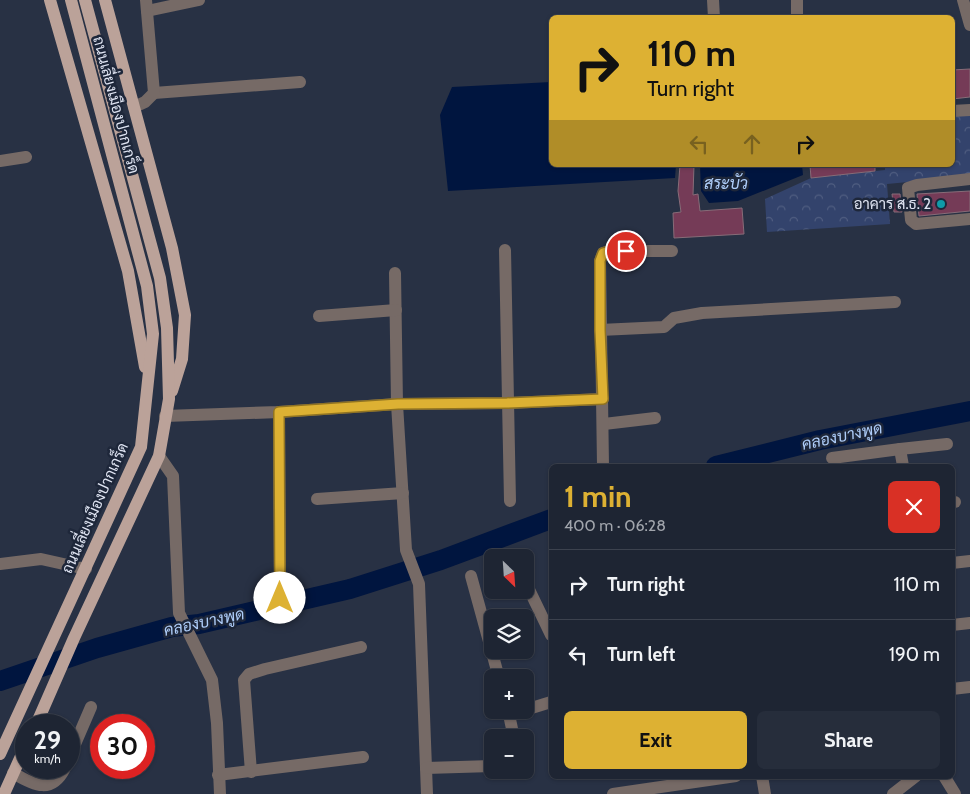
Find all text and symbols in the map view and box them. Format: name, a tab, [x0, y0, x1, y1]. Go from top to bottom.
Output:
text: 110 m	[647, 32, 736, 75]
street label: ถนนเลี่ยงเมืองปากเกร็ด	[89, 33, 149, 176]
icon: right	[564, 35, 629, 100]
text: Turn right	[647, 75, 734, 102]
icon: left	[685, 130, 713, 158]
icon: ahead	[738, 130, 766, 158]
icon: right	[791, 130, 819, 158]
water label: สระบัว	[704, 173, 748, 193]
place label: อาคาร ส.ธ. 2	[854, 195, 931, 213]
marker: อาคาร ส.ธ. 2	[935, 198, 947, 210]
pin	[605, 230, 647, 272]
icon: arrive	[612, 237, 640, 265]
water label: คลองบางพูด	[800, 418, 884, 456]
street label: ถนนเลี่ยงเมืองปากเกร็ด	[53, 437, 132, 576]
text: 1 min	[564, 478, 632, 515]
button: close	[888, 481, 940, 533]
text: 400 m · 06:28	[564, 516, 666, 535]
north arrow	[484, 549, 534, 599]
map controls	[484, 549, 534, 779]
position arrow	[253, 571, 305, 623]
icon: right	[564, 571, 592, 599]
text: Turn right	[607, 573, 685, 596]
text: 110 m	[893, 573, 940, 596]
water label: คลองบางพูด	[162, 604, 246, 642]
button: layers	[484, 609, 534, 659]
icon: left	[564, 641, 592, 669]
text: Turn left	[607, 643, 675, 666]
text: 190 m	[889, 643, 940, 666]
button: +	[484, 669, 534, 719]
button: Exit	[564, 711, 747, 769]
button: Share	[757, 711, 940, 769]
speed limit sign: 30	[90, 714, 155, 779]
text: 29	[34, 725, 61, 755]
button: −	[484, 729, 534, 779]
text: km/h	[34, 751, 61, 766]

